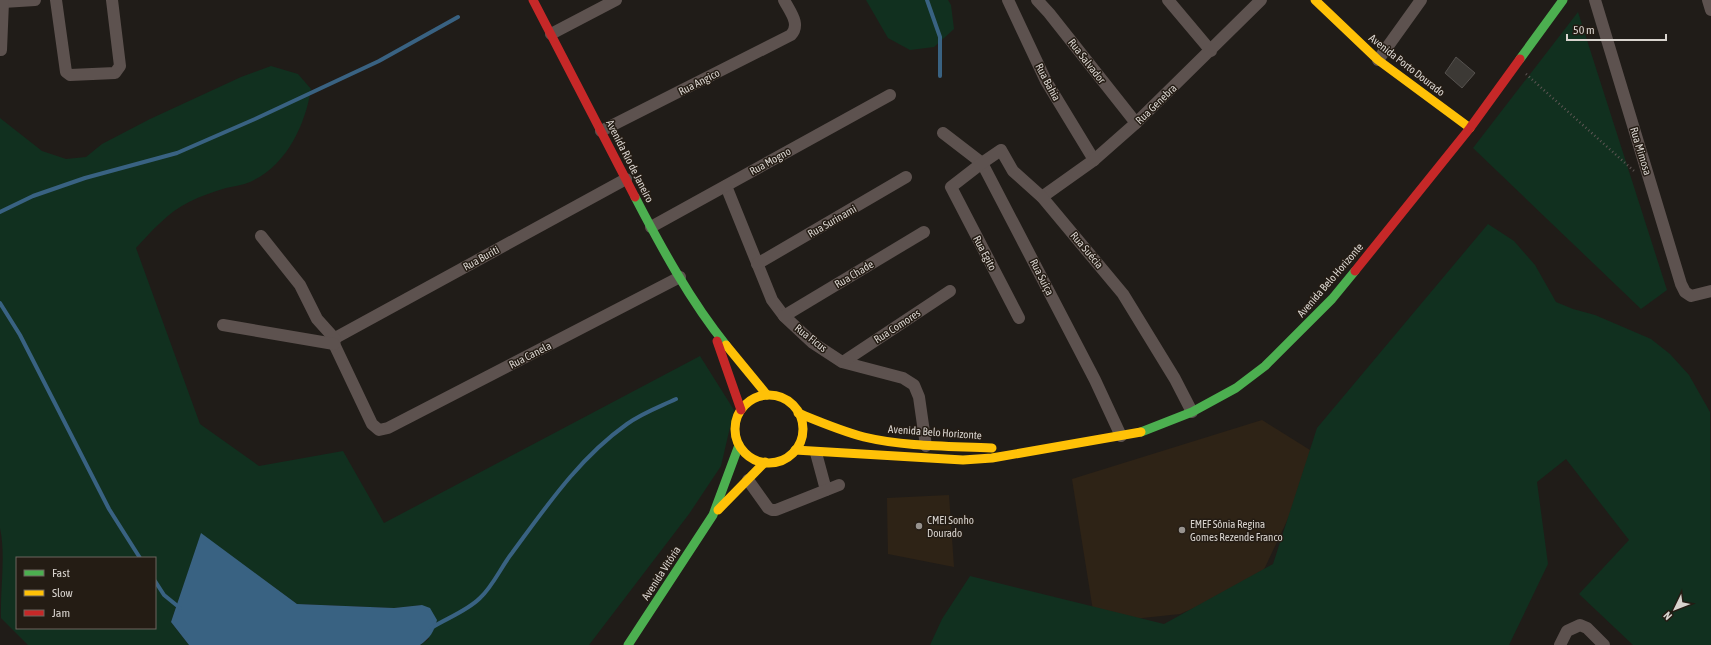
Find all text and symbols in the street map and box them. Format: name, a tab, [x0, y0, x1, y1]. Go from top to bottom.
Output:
scale bar	[1567, 16, 1666, 42]
text: 50 m	[1573, 23, 1595, 37]
street label: Avenida Porto Dourado	[1367, 32, 1447, 98]
street label: Rua Salvador	[1066, 36, 1109, 86]
street label: Rua Bahia	[1033, 61, 1063, 103]
street label: Rua Angico	[676, 67, 722, 97]
street label: Rua Genebra	[1133, 82, 1179, 126]
street label: Avenida Rio de Janeiro	[604, 118, 656, 204]
street label: Rua Mimosa	[1628, 126, 1654, 176]
street label: Rua Mogno	[747, 145, 793, 177]
street label: Rua Surinami	[806, 202, 858, 240]
street label: Rua Suécia	[1068, 229, 1106, 271]
street label: Rua Egito	[971, 234, 999, 272]
street label: Avenida Belo Horizonte	[1295, 241, 1365, 319]
street label: Rua Buriti	[461, 243, 501, 273]
street label: Rua Suíça	[1028, 257, 1056, 297]
street label: Rua Chade	[832, 258, 876, 290]
street label: Rua Comores	[872, 307, 922, 345]
street label: Rua Ficus	[792, 322, 830, 354]
street label: Rua Canela	[507, 339, 553, 371]
street label: Avenida Belo Horizonte	[888, 423, 982, 441]
place label: CMEI Sonho Dourado	[927, 514, 974, 539]
place label: EMEF Sônia Regina Gomes Rezende Franco	[1190, 518, 1283, 543]
marker: CMEI Sonho Dourado	[914, 521, 924, 531]
marker: EMEF Sônia Regina Gomes Rezende Franco	[1177, 525, 1187, 535]
street label: Avenida Vitória	[639, 544, 683, 602]
legend	[16, 557, 156, 629]
text: Fast	[52, 566, 70, 580]
text: Slow	[52, 586, 73, 600]
north arrow	[1655, 589, 1695, 629]
text: Jam	[52, 606, 70, 620]
text: N	[1661, 609, 1674, 622]

